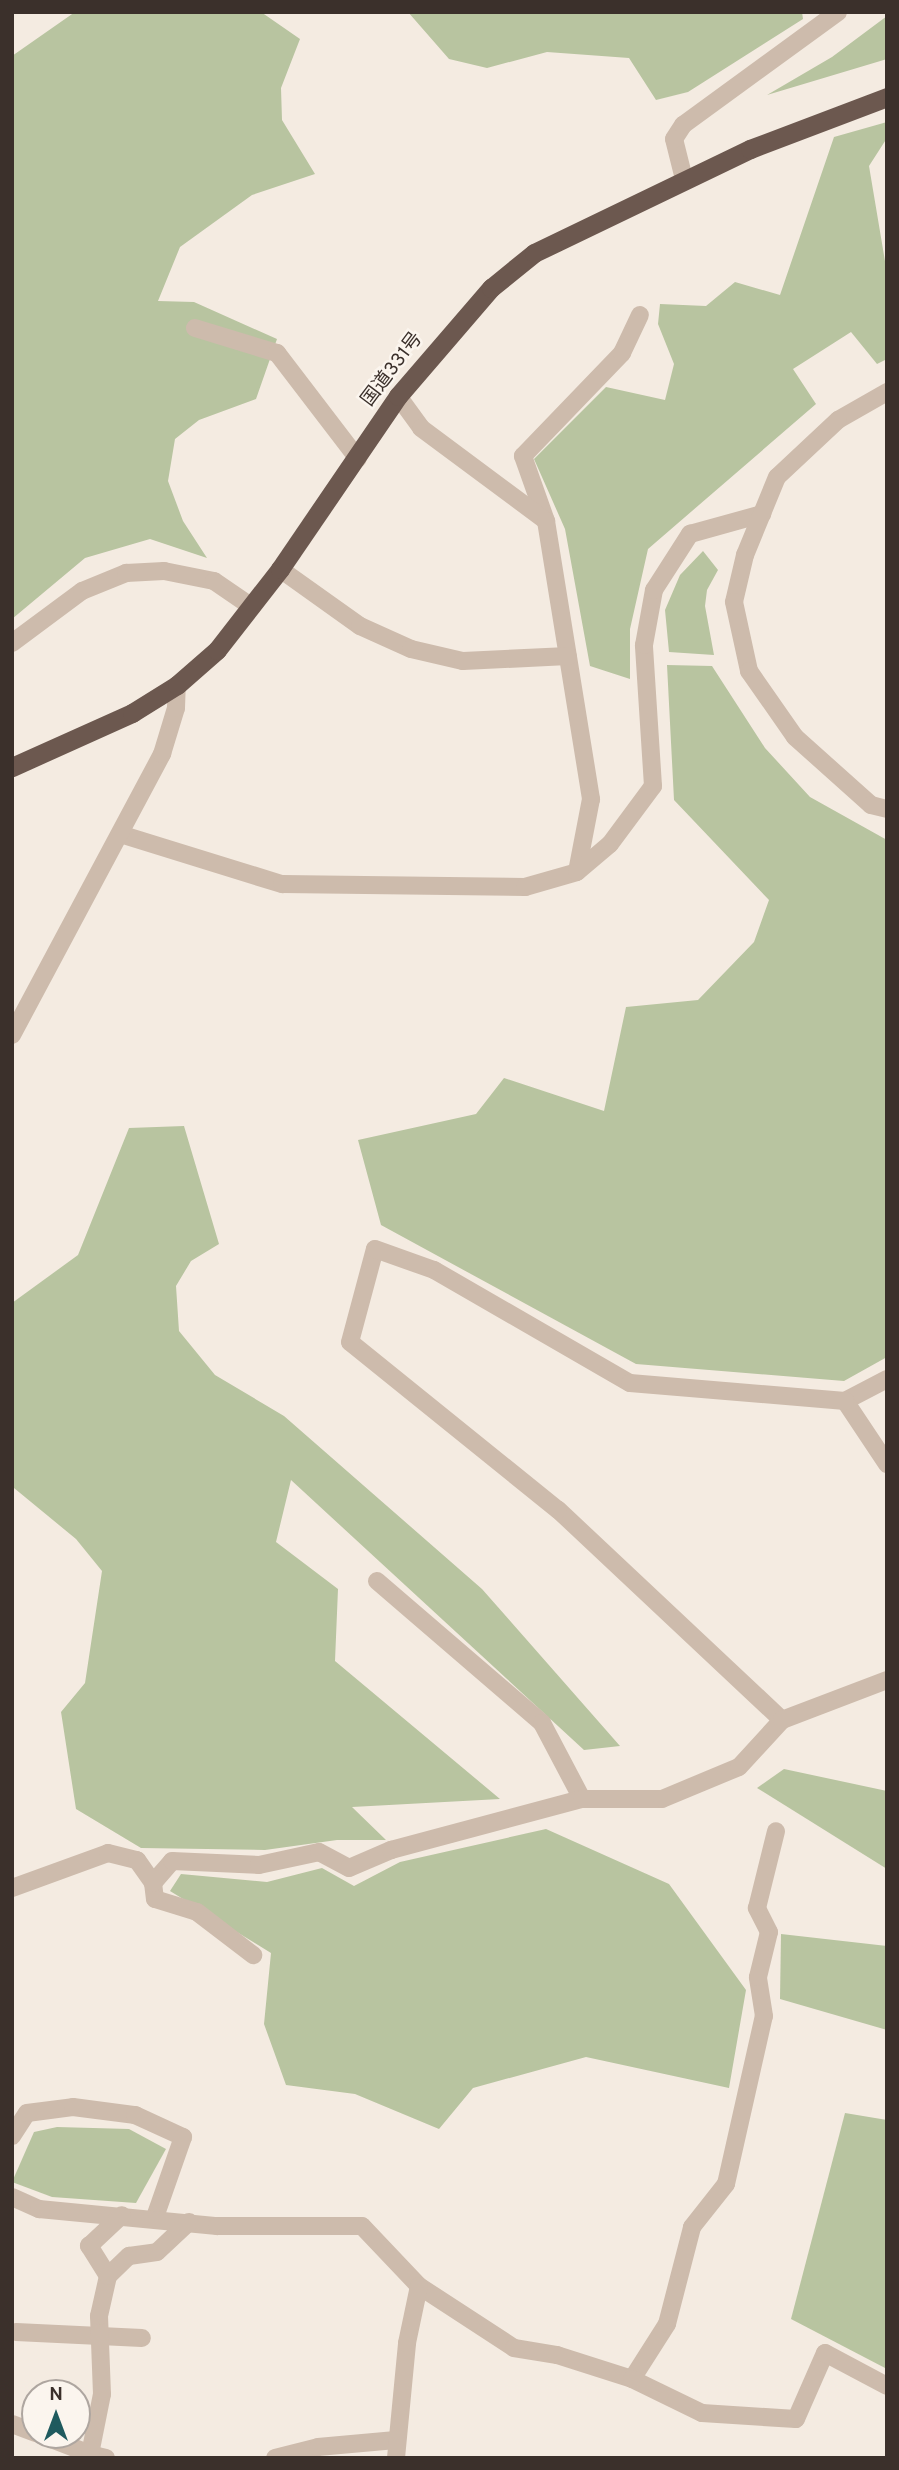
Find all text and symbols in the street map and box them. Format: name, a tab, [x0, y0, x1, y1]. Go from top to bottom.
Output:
street label: 国道331号	[358, 328, 428, 412]
north arrow	[21, 2379, 91, 2449]
text: N	[49, 2383, 63, 2407]

